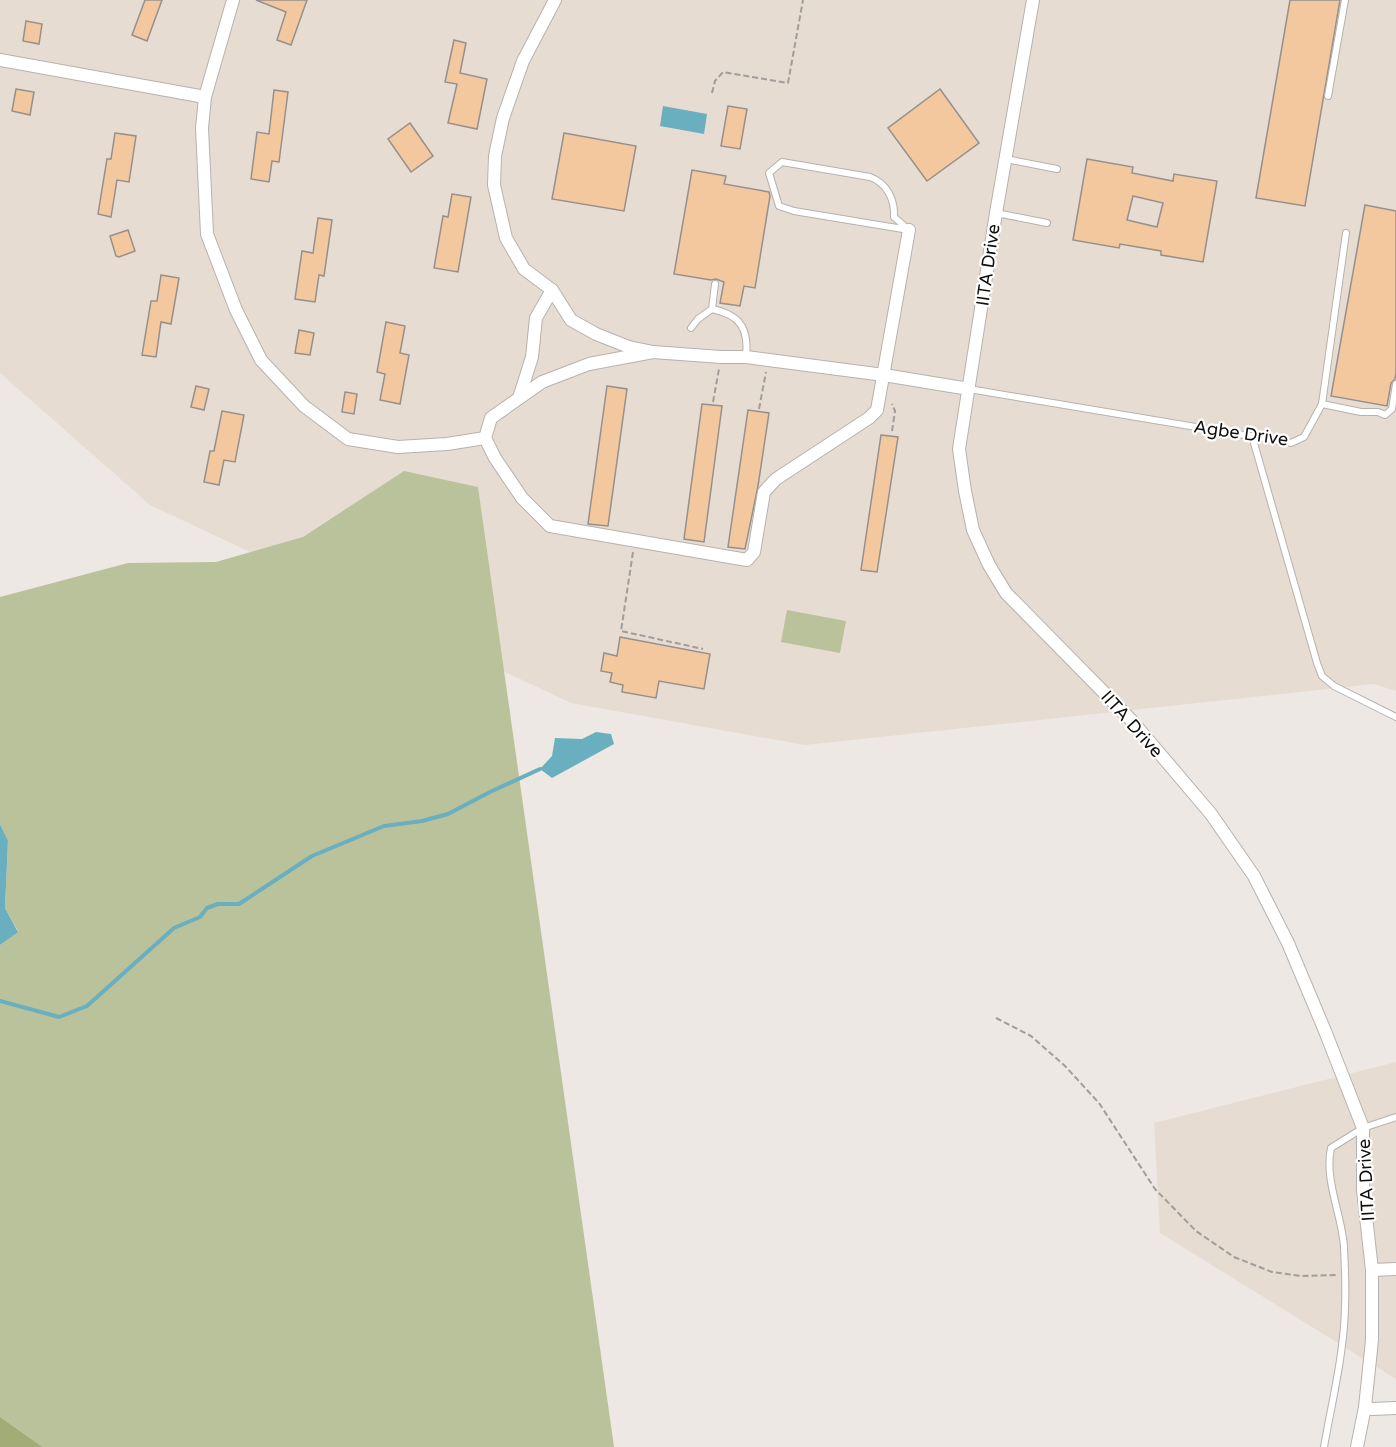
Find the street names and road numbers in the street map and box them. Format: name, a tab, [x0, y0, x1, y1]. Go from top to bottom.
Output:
street label: IITA Drive	[971, 223, 1005, 307]
street label: Agbe Drive	[1192, 415, 1290, 451]
street label: IITA Drive	[1096, 686, 1168, 762]
street label: IITA Drive	[1353, 1138, 1379, 1222]

